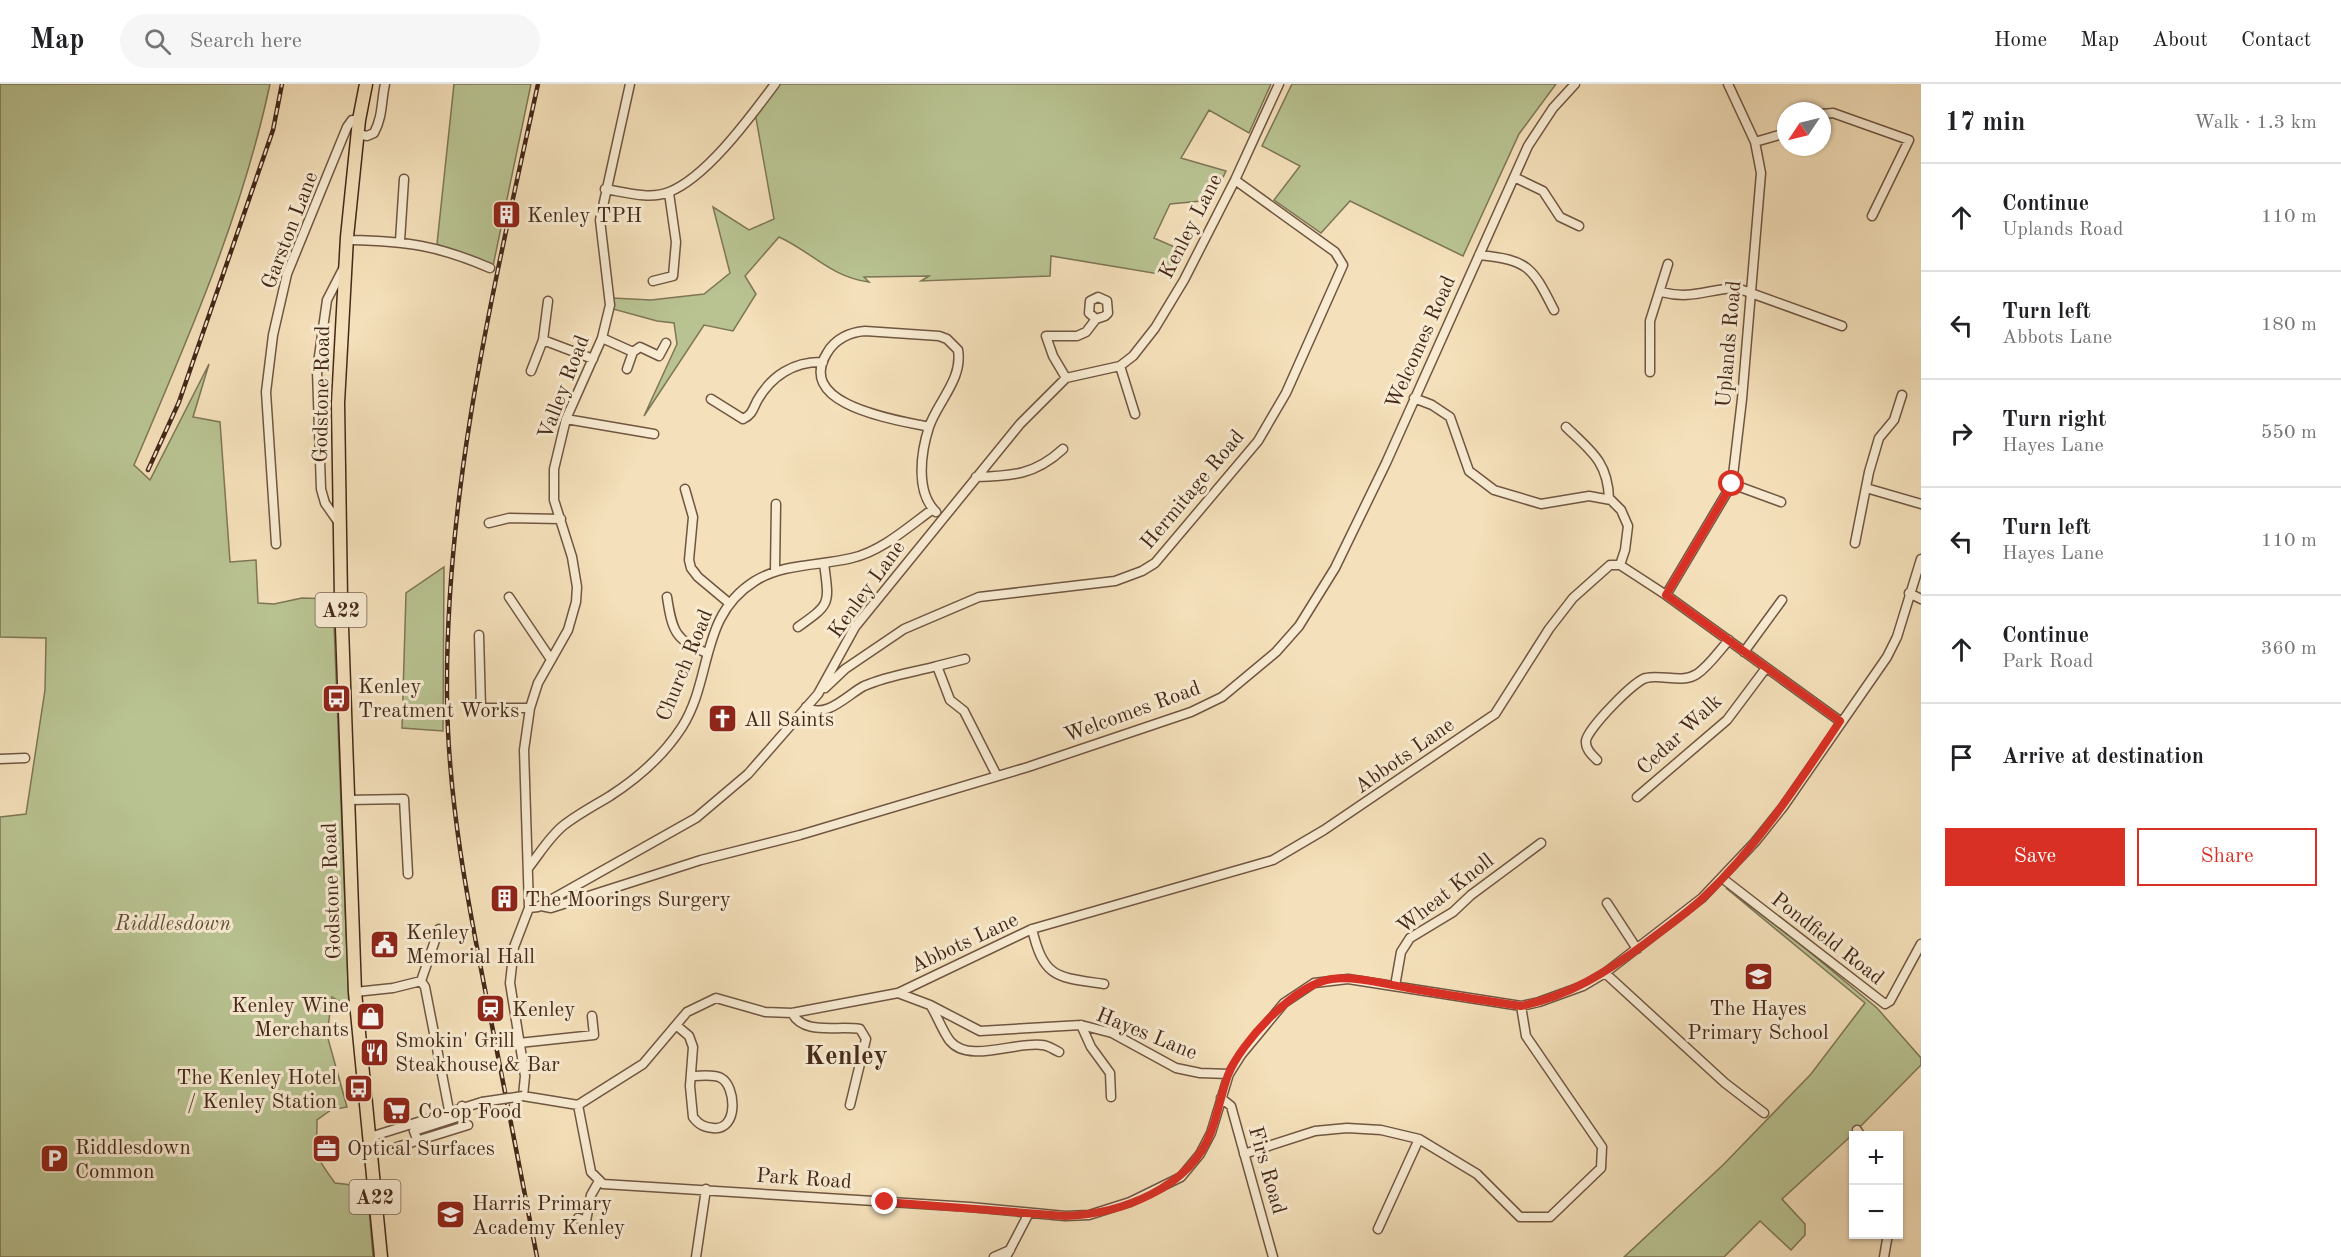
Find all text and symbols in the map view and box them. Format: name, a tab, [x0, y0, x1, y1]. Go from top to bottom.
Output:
search box	[120, 14, 540, 68]
icon: search	[141, 25, 174, 58]
text: Map	[30, 27, 84, 55]
text: Search here	[189, 30, 302, 52]
text: Home	[1994, 30, 2047, 51]
text: Map	[2080, 30, 2119, 51]
text: About	[2152, 30, 2208, 51]
text: Contact	[2241, 30, 2311, 51]
north arrow	[1777, 102, 1831, 156]
text: 17 min	[1945, 110, 2025, 136]
text: Walk · 1.3 km	[2194, 113, 2317, 133]
street label: Garston Lane	[258, 169, 322, 292]
street label: Kenley Lane	[1156, 171, 1227, 283]
text: Continue	[2002, 193, 2089, 215]
building icon: Kenley TPH	[490, 199, 522, 231]
icon: ahead	[1945, 201, 1978, 234]
place label: Kenley TPH	[527, 206, 642, 227]
text: 110 m	[2261, 207, 2317, 227]
text: Uplands Road	[2002, 220, 2123, 240]
street label: Welcomes Road	[1383, 273, 1460, 412]
street label: Uplands Road	[1713, 280, 1746, 408]
text: Turn left	[2002, 301, 2091, 323]
icon: left	[1945, 309, 1978, 342]
text: 180 m	[2261, 315, 2317, 335]
street label: Godstone Road	[311, 325, 334, 463]
text: Abbots Lane	[2002, 328, 2112, 348]
street label: Valley Road	[535, 333, 594, 443]
text: Turn right	[2002, 409, 2106, 431]
icon: right	[1945, 417, 1978, 450]
text: 550 m	[2261, 423, 2317, 443]
street label: Hermitage Road	[1137, 426, 1249, 554]
text: Hayes Lane	[2002, 436, 2104, 456]
route start	[1718, 470, 1744, 496]
text: Turn left	[2002, 517, 2091, 539]
icon: left	[1945, 525, 1978, 558]
text: 110 m	[2261, 531, 2317, 551]
street label: Kenley Lane	[825, 537, 909, 642]
text: Hayes Lane	[2002, 544, 2104, 564]
road number: A22	[316, 593, 366, 627]
street label: Church Road	[653, 607, 717, 724]
text: Continue	[2002, 625, 2089, 647]
icon: ahead	[1945, 633, 1978, 666]
text: 360 m	[2261, 639, 2317, 659]
text: Park Road	[2002, 652, 2093, 672]
place label: Kenley Treatment Works	[358, 677, 519, 722]
street label: Welcomes Road	[1062, 678, 1204, 747]
bus stop icon: Kenley Treatment Works	[321, 682, 353, 714]
street label: Cedar Walk	[1634, 691, 1726, 779]
church icon: All Saints	[707, 703, 739, 735]
place label: All Saints	[744, 710, 834, 731]
street label: Abbots Lane	[1351, 714, 1458, 798]
icon: arrive	[1945, 741, 1978, 774]
text: Arrive at destination	[2002, 746, 2204, 768]
street label: Godstone Road	[320, 822, 345, 960]
button: Save	[1945, 828, 2125, 886]
button: Share	[2137, 828, 2317, 886]
street label: Wheat Knoll	[1394, 850, 1498, 938]
building icon: The Moorings Surgery	[488, 883, 520, 915]
street label: Pondfield Road	[1767, 889, 1887, 989]
place label: The Moorings Surgery	[525, 890, 731, 911]
street label: Abbots Lane	[908, 909, 1022, 977]
park label: Riddlesdown	[114, 914, 231, 935]
place label: Kenley Memorial Hall	[406, 923, 535, 968]
public building icon: Kenley Memorial Hall	[369, 928, 401, 960]
school or university icon: The Hayes Primary School	[1742, 961, 1774, 993]
station icon: Kenley	[475, 993, 507, 1025]
place label: Kenley Wine Merchants	[232, 996, 349, 1041]
place label: The Hayes Primary School	[1687, 999, 1829, 1044]
place label: Kenley	[512, 1000, 575, 1021]
shop icon: Kenley Wine Merchants	[354, 1001, 386, 1033]
street label: Hayes Lane	[1093, 1005, 1200, 1064]
place label: Smokin' Grill Steakhouse & Bar	[395, 1031, 560, 1076]
restaurant icon: Smokin' Grill Steakhouse & Bar	[358, 1036, 390, 1068]
district label: Kenley	[804, 1043, 888, 1070]
place label: The Kenley Hotel / Kenley Station	[176, 1068, 337, 1113]
bus stop icon: The Kenley Hotel / Kenley Station	[342, 1073, 374, 1105]
supermarket icon: Co-op Food	[381, 1095, 413, 1127]
place label: Co-op Food	[418, 1102, 522, 1123]
street label: Firs Road	[1244, 1124, 1289, 1217]
map controls	[1849, 1131, 1903, 1239]
button: +	[1849, 1131, 1903, 1185]
office icon: Optical Surfaces	[310, 1132, 342, 1164]
place label: Riddlesdown Common	[75, 1138, 191, 1183]
place label: Optical Surfaces	[347, 1139, 495, 1160]
parking icon: Riddlesdown Common	[38, 1143, 70, 1175]
street label: Park Road	[755, 1166, 853, 1193]
road number: A22	[350, 1180, 400, 1214]
button: −	[1849, 1185, 1903, 1239]
route end	[871, 1188, 897, 1214]
place label: Harris Primary Academy Kenley	[472, 1194, 625, 1239]
school or university icon: Harris Primary Academy Kenley	[435, 1199, 467, 1231]

